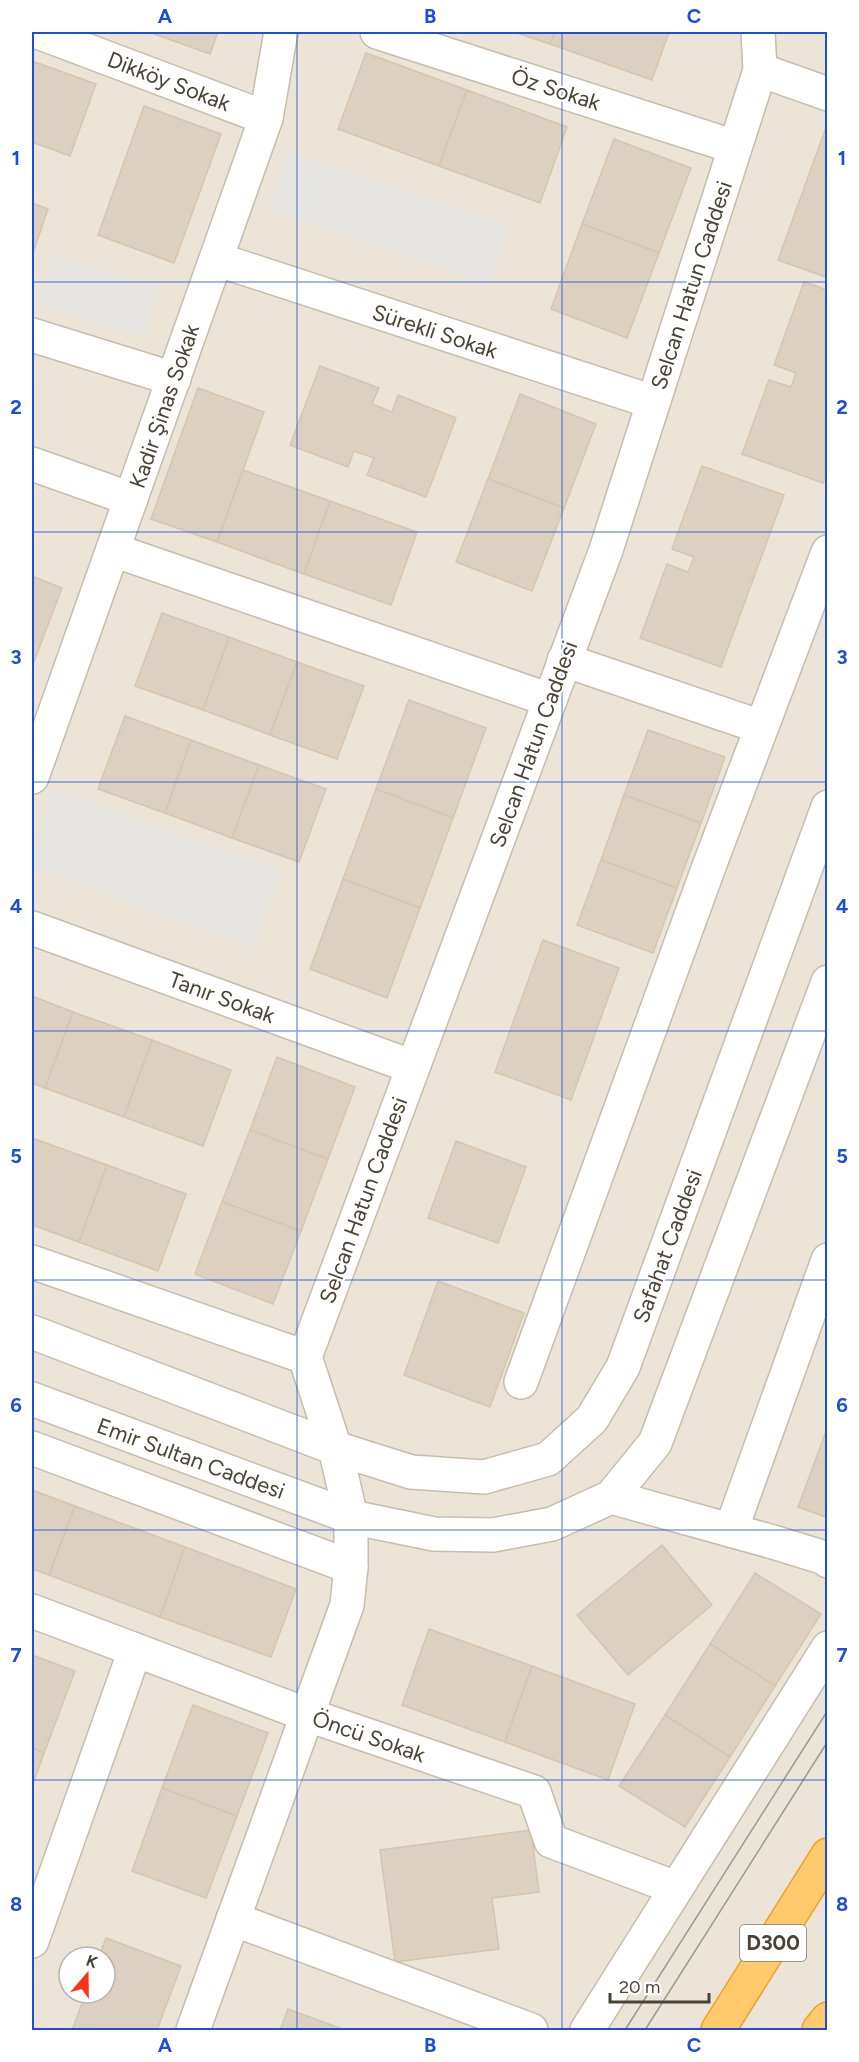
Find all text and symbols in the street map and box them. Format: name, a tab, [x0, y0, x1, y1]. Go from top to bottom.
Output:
text: A	[158, 4, 173, 28]
text: B	[424, 4, 436, 28]
text: C	[687, 4, 701, 28]
street label: Dikköy Sokak	[104, 46, 234, 117]
street label: Öz Sokak	[508, 62, 604, 117]
text: 1	[12, 146, 20, 170]
text: 1	[838, 146, 846, 170]
street label: Selcan Hatun Caddesi	[645, 178, 738, 393]
street label: Sürekli Sokak	[369, 299, 501, 364]
street label: Kadir Şinas Sokak	[124, 320, 205, 492]
text: 2	[10, 395, 22, 419]
text: 2	[836, 395, 848, 419]
street label: Selcan Hatun Caddesi	[484, 637, 583, 851]
text: 3	[10, 645, 22, 669]
text: 3	[836, 645, 848, 669]
text: 4	[10, 894, 23, 918]
text: 4	[836, 894, 849, 918]
street label: Tanır Sokak	[165, 966, 279, 1029]
street label: Selcan Hatun Caddesi	[314, 1093, 413, 1307]
text: 5	[10, 1144, 22, 1168]
text: 5	[836, 1144, 848, 1168]
street label: Safahat Caddesi	[627, 1166, 708, 1327]
text: 6	[10, 1393, 22, 1417]
text: 6	[836, 1393, 848, 1417]
street label: Emir Sultan Caddesi	[93, 1412, 288, 1505]
text: 7	[10, 1643, 22, 1667]
text: 7	[836, 1643, 848, 1667]
street label: Öncü Sokak	[309, 1705, 429, 1768]
text: 8	[10, 1892, 22, 1916]
text: 8	[836, 1892, 848, 1916]
road number: D300	[740, 1925, 806, 1961]
north arrow	[57, 1945, 117, 2005]
text: K	[84, 1951, 101, 1972]
scale bar	[610, 1966, 709, 2004]
text: 20 m	[619, 1976, 660, 1998]
text: A	[158, 2033, 173, 2057]
text: B	[424, 2033, 436, 2057]
text: C	[687, 2033, 701, 2057]

